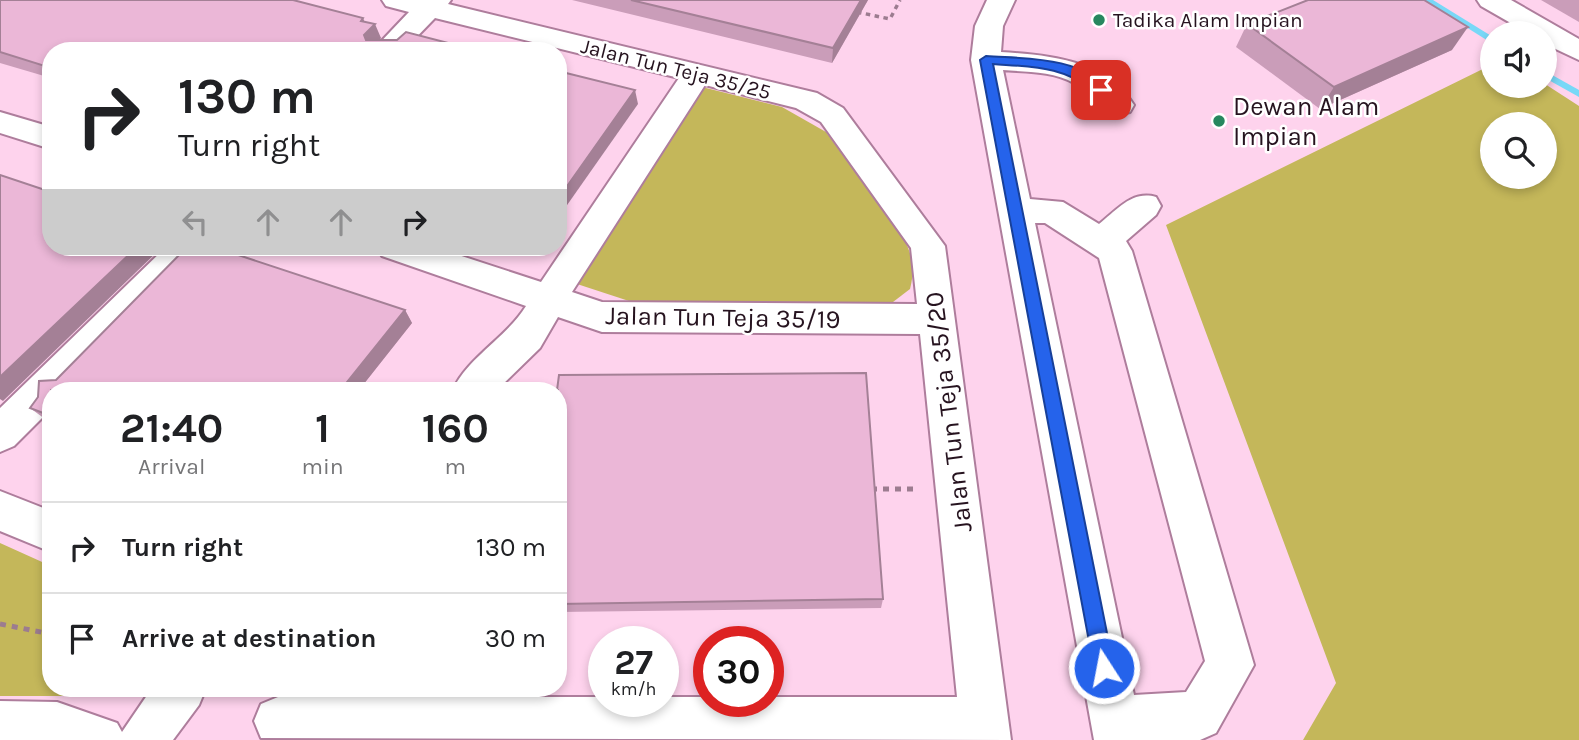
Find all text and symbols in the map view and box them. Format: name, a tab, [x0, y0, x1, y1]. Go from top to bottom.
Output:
place label: Tadika Alam Impian	[1113, 8, 1303, 32]
marker: Tadika Alam Impian	[1091, 12, 1107, 28]
map controls	[1480, 21, 1557, 189]
button: sound	[1480, 21, 1557, 98]
street label: Jalan Tun Teja 35/25	[579, 34, 773, 104]
pin	[1071, 60, 1131, 120]
text: 130 m	[178, 68, 316, 125]
icon: right	[63, 70, 154, 161]
icon: arrive	[1082, 71, 1120, 109]
place label: Dewan Alam Impian	[1233, 91, 1379, 152]
button: search	[1480, 112, 1557, 189]
marker: Dewan Alam Impian	[1211, 113, 1227, 129]
text: Turn right	[178, 127, 320, 164]
icon: left	[176, 203, 214, 241]
icon: ahead	[249, 203, 287, 241]
icon: ahead	[322, 203, 360, 241]
icon: right	[395, 203, 433, 241]
street label: Jalan Tun Teja 35/20	[918, 290, 979, 534]
street label: Jalan Tun Teja 35/19	[605, 300, 841, 335]
text: 21:40	[120, 403, 223, 453]
text: 1	[315, 403, 330, 453]
text: 160	[422, 403, 489, 453]
text: Arrival	[138, 453, 205, 480]
text: min	[301, 453, 344, 480]
text: m	[445, 453, 466, 480]
icon: right	[63, 529, 101, 567]
text: Turn right	[122, 532, 243, 563]
text: 130 m	[476, 532, 546, 563]
icon: arrive	[63, 620, 101, 658]
text: Arrive at destination	[122, 623, 376, 654]
text: 30 m	[485, 623, 546, 654]
speed limit sign: 30	[693, 626, 784, 717]
position arrow	[1067, 631, 1141, 705]
text: 27	[614, 642, 653, 683]
text: km/h	[611, 678, 656, 700]

